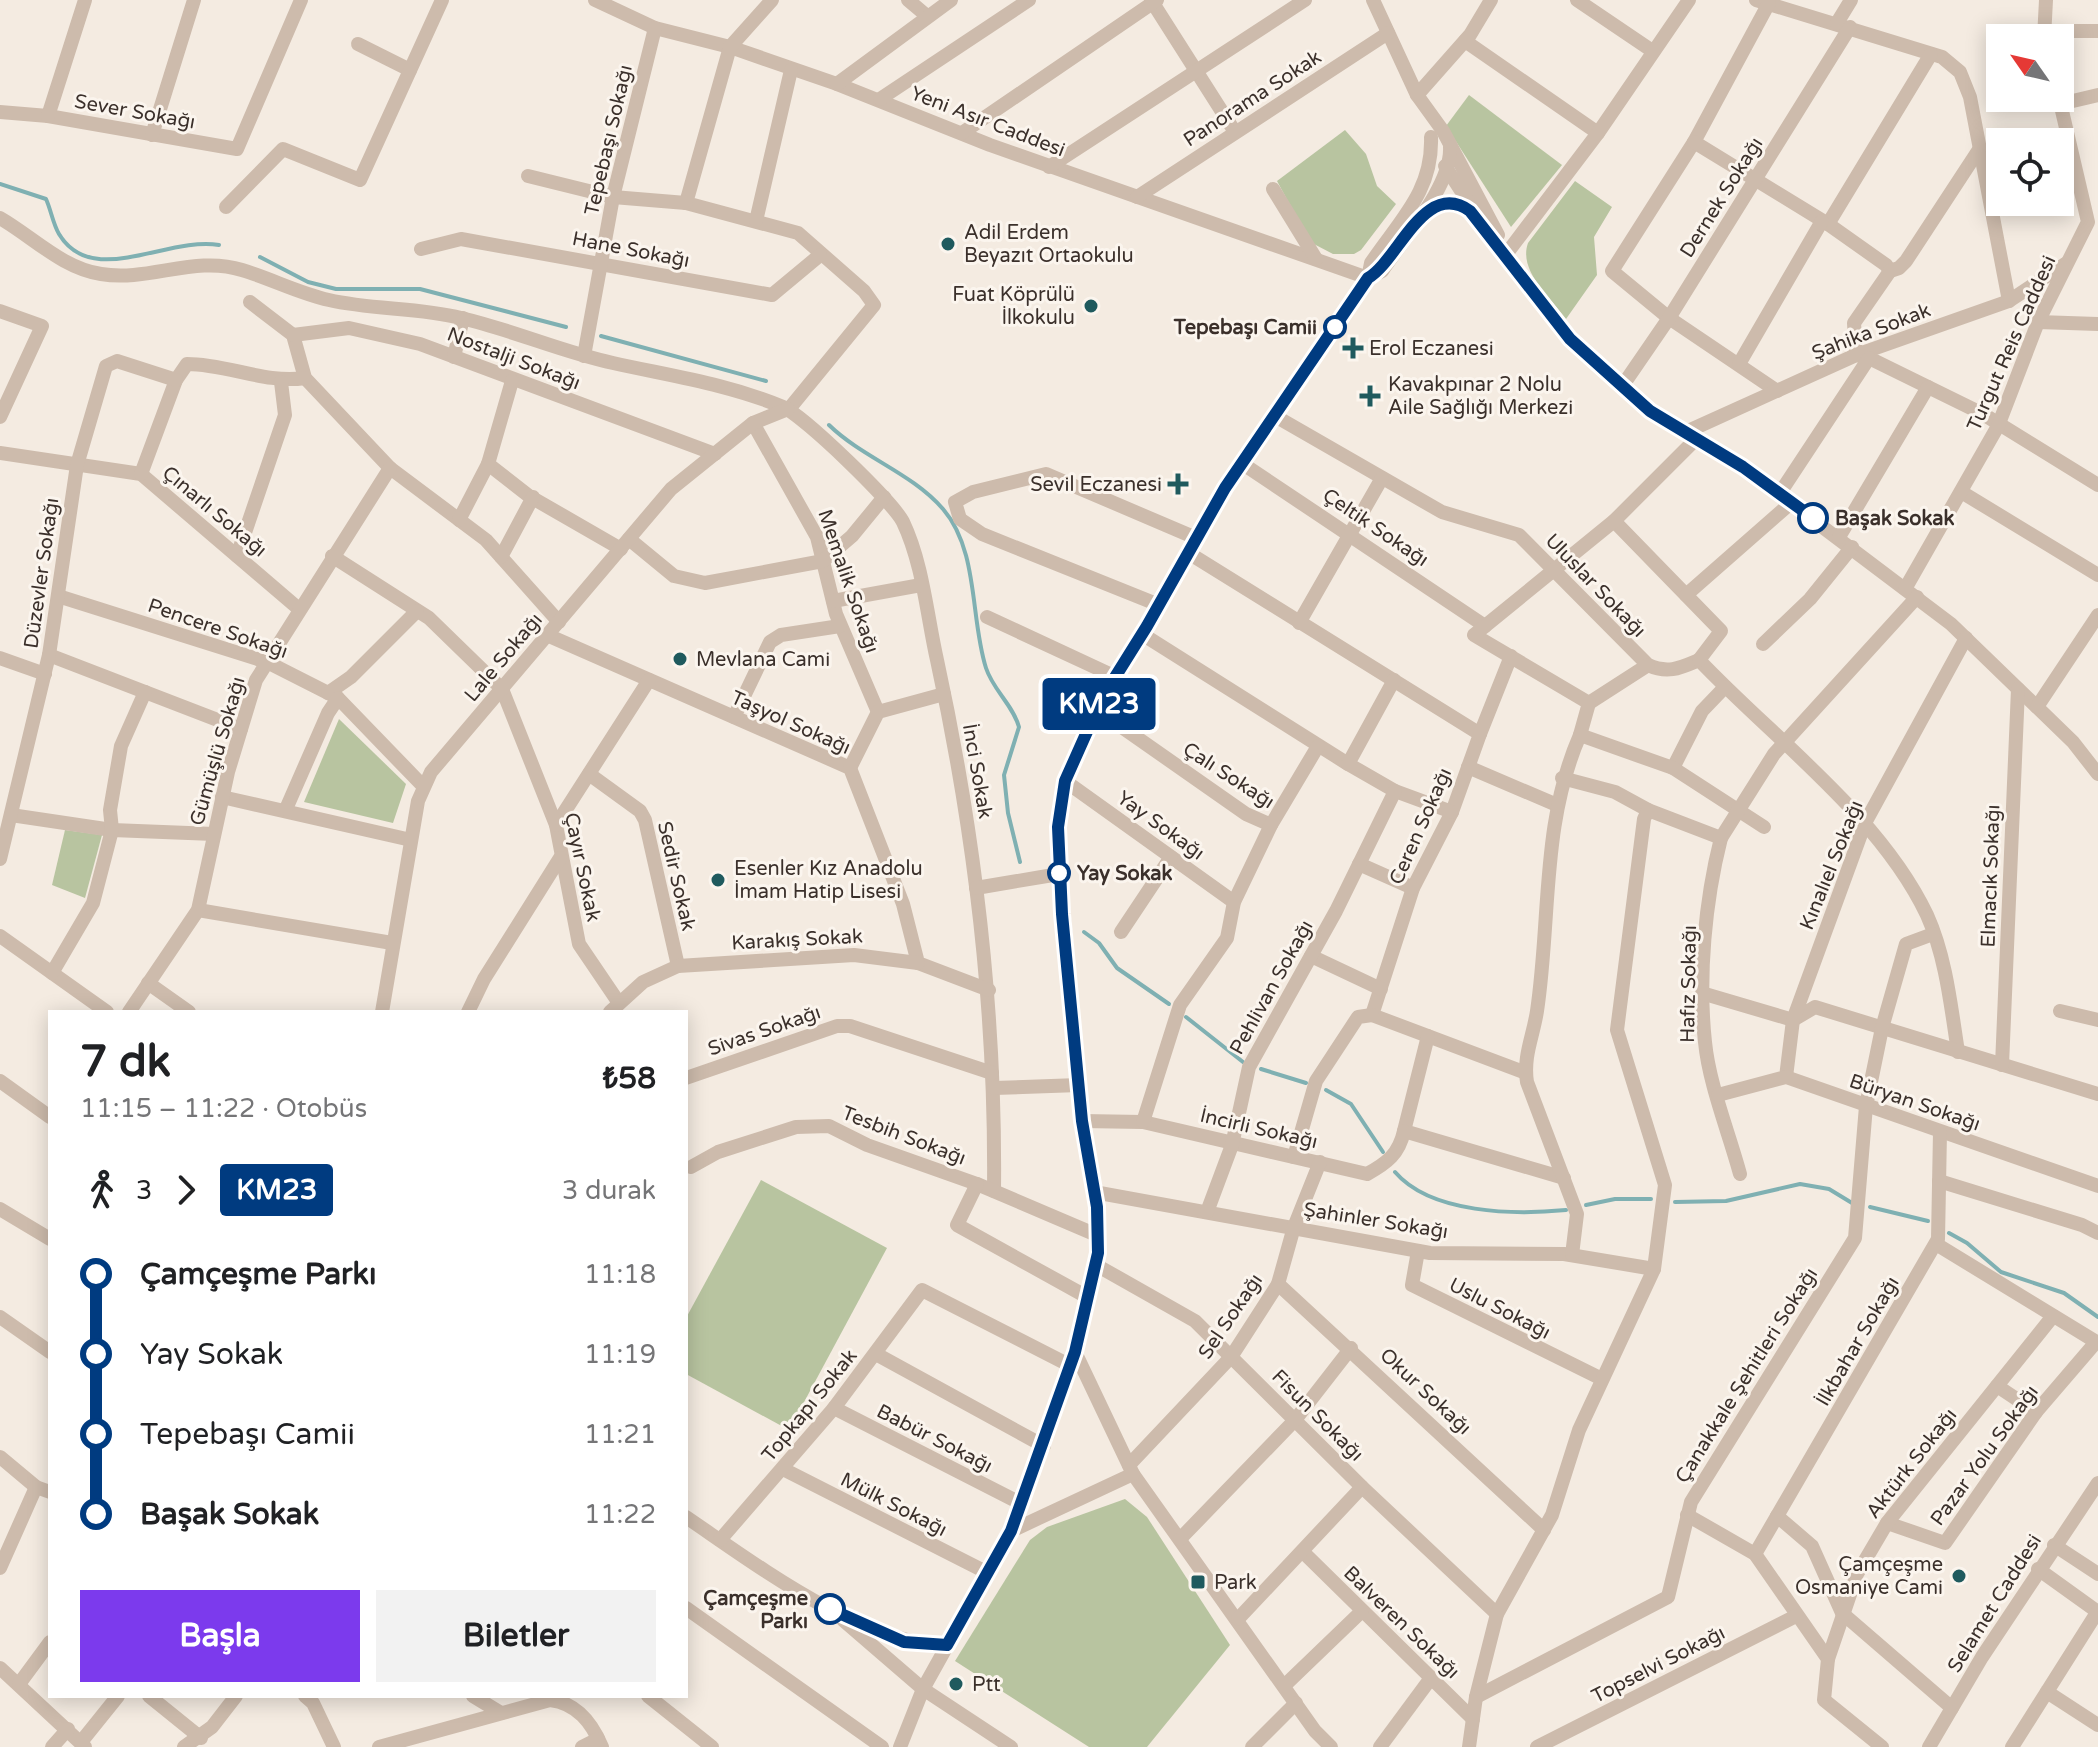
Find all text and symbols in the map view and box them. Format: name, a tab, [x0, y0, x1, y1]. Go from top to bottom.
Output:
north arrow	[1986, 24, 2074, 112]
map controls	[1986, 24, 2074, 216]
street label: Panorama Sokak	[1179, 45, 1326, 152]
street label: Tepebaşı Sokağı	[580, 63, 638, 218]
street label: Yeni Asır Caddesi	[907, 81, 1068, 162]
street label: Sever Sokağı	[73, 90, 197, 134]
button: locate	[1986, 128, 2074, 216]
street label: Dernek Sokağı	[1675, 133, 1768, 262]
place label: Adil Erdem Beyazıt Ortaokulu	[964, 221, 1134, 268]
street label: Hane Sokağı	[570, 227, 692, 273]
marker: Adil Erdem Beyazıt Ortaokulu	[939, 235, 957, 253]
street label: Turgut Reis Caddesi	[1962, 252, 2061, 435]
place label: Fuat Köprülü İlkokulu	[952, 283, 1075, 330]
marker: Fuat Köprülü İlkokulu	[1082, 297, 1100, 315]
street label: Şahika Sokak	[1809, 298, 1934, 366]
place label: Tepebaşı Camii	[1173, 316, 1317, 340]
marker: Tepebaşı Camii	[1324, 316, 1346, 338]
street label: Nostalji Sokağı	[444, 323, 584, 395]
place label: Erol Eczanesi	[1369, 337, 1494, 361]
marker: Erol Eczanesi	[1344, 339, 1362, 357]
place label: Kavakpınar 2 Nolu Aile Sağlığı Merkezi	[1388, 373, 1573, 420]
marker: Kavakpınar 2 Nolu Aile Sağlığı Merkezi	[1359, 385, 1381, 407]
street label: Çınarlı Sokağı	[157, 461, 271, 562]
place label: Sevil Eczanesi	[1030, 473, 1162, 497]
marker: Sevil Eczanesi	[1169, 475, 1187, 493]
street label: Çeltik Sokağı	[1318, 484, 1433, 572]
street label: Düzevler Sokağı	[20, 496, 64, 650]
marker: Başak Sokak	[1798, 503, 1828, 533]
street label: Memalik Sokağı	[812, 506, 884, 656]
place label: Başak Sokak	[1835, 507, 1954, 531]
street label: Uluslar Sokağı	[1540, 529, 1651, 643]
street label: Pencere Sokağı	[145, 594, 291, 664]
street label: Lale Sokağı	[460, 608, 548, 707]
place label: Mevlana Cami	[696, 648, 830, 672]
marker: Mevlana Cami	[671, 650, 689, 668]
street label: Gümüşlü Sokağı	[185, 674, 251, 828]
line badge: KM23	[1043, 678, 1155, 730]
street label: Taşyol Sokağı	[727, 686, 854, 760]
text: KM23	[1059, 687, 1139, 721]
street label: İnci Sokak	[957, 722, 997, 821]
street label: Çalı Sokağı	[1178, 737, 1279, 814]
street label: Ceren Sokağı	[1385, 764, 1457, 888]
street label: Yay Sokağı	[1112, 786, 1209, 866]
street label: Kınalıel Sokağı	[1795, 797, 1869, 934]
street label: Elmacık Sokağı	[1977, 804, 2005, 948]
street label: Çayır Sokak	[559, 810, 605, 924]
street label: Sedir Sokak	[652, 819, 700, 933]
place label: Esenler Kız Anadolu İmam Hatip Lisesi	[734, 857, 923, 904]
marker: Yay Sokak	[1048, 862, 1070, 884]
place label: Yay Sokak	[1077, 862, 1173, 886]
marker: Esenler Kız Anadolu İmam Hatip Lisesi	[709, 871, 727, 889]
street label: Pehlivan Sokağı	[1225, 916, 1319, 1059]
street label: Karakış Sokak	[731, 925, 863, 955]
street label: Hafız Sokağı	[1676, 925, 1702, 1043]
street label: Sivas Sokağı	[705, 1000, 824, 1061]
text: 7 dk	[80, 1036, 171, 1089]
text: ₺58	[602, 1060, 656, 1097]
street label: Büryan Sokağı	[1846, 1069, 1983, 1137]
text: 11:15 – 11:22 · Otobüs	[80, 1093, 367, 1124]
street label: Tesbih Sokağı	[838, 1101, 969, 1171]
street label: İncirli Sokağı	[1198, 1104, 1320, 1154]
icon: walk	[80, 1168, 124, 1212]
icon: forward	[164, 1168, 208, 1212]
text: KM23	[236, 1173, 317, 1207]
text: 3	[136, 1175, 152, 1206]
text: 3 durak	[562, 1175, 656, 1206]
street label: Şahinler Sokağı	[1302, 1198, 1450, 1244]
text: Çamçeşme Parkı	[140, 1256, 376, 1293]
text: 11:18	[584, 1259, 656, 1290]
street label: Çanakkale Şehitleri Sokağı	[1671, 1263, 1823, 1488]
street label: Sel Sokağı	[1194, 1269, 1268, 1364]
street label: İlkbahar Sokağı	[1811, 1272, 1905, 1411]
street label: Uslu Sokağı	[1445, 1273, 1554, 1345]
text: Yay Sokak	[140, 1336, 283, 1373]
text: 11:19	[584, 1339, 656, 1370]
street label: Okur Sokağı	[1375, 1343, 1476, 1440]
street label: Topkapı Sokak	[757, 1344, 863, 1467]
street label: Fisun Sokağı	[1266, 1365, 1368, 1467]
street label: Pazar Yolu Sokağı	[1926, 1381, 2044, 1531]
street label: Babür Sokağı	[873, 1399, 996, 1478]
street label: Aktürk Sokağı	[1861, 1404, 1962, 1524]
text: Tepebaşı Camii	[140, 1416, 355, 1453]
text: 11:21	[584, 1419, 656, 1450]
street label: Mülk Sokağı	[836, 1468, 951, 1542]
text: Başak Sokak	[140, 1496, 319, 1533]
text: 11:22	[584, 1499, 656, 1530]
street label: Selamet Caddesi	[1943, 1530, 2047, 1677]
place label: Çamçeşme Osmaniye Cami	[1795, 1553, 1943, 1600]
street label: Balveren Sokağı	[1338, 1561, 1464, 1684]
marker: Çamçeşme Osmaniye Cami	[1950, 1567, 1968, 1585]
place label: Park	[1214, 1571, 1257, 1595]
marker: Park	[1189, 1573, 1207, 1591]
place label: Çamçeşme Parkı	[703, 1587, 808, 1634]
button: Başla	[80, 1590, 360, 1682]
button: Biletler	[376, 1590, 656, 1682]
marker: Çamçeşme Parkı	[815, 1594, 845, 1624]
street label: Topselvi Sokağı	[1588, 1621, 1729, 1709]
place label: Ptt	[972, 1673, 1001, 1697]
marker: Ptt	[947, 1675, 965, 1693]

